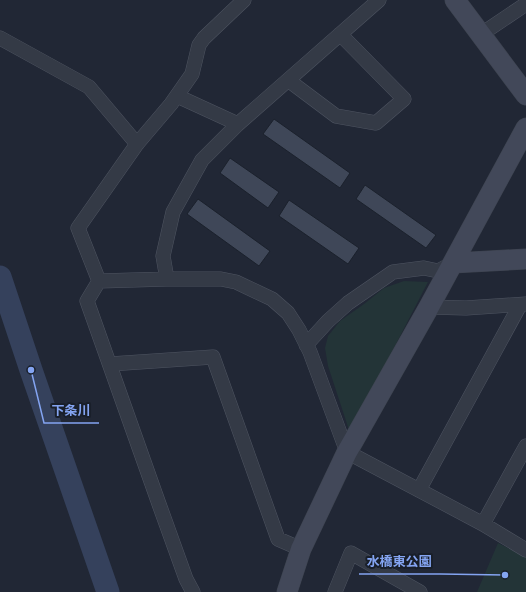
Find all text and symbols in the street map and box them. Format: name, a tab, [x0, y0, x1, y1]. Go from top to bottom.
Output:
callout: 下条川	[44, 398, 99, 423]
text: 下条川	[51, 403, 91, 418]
callout: 水橋東公園	[359, 549, 440, 574]
text: 水橋東公園	[366, 554, 432, 569]

